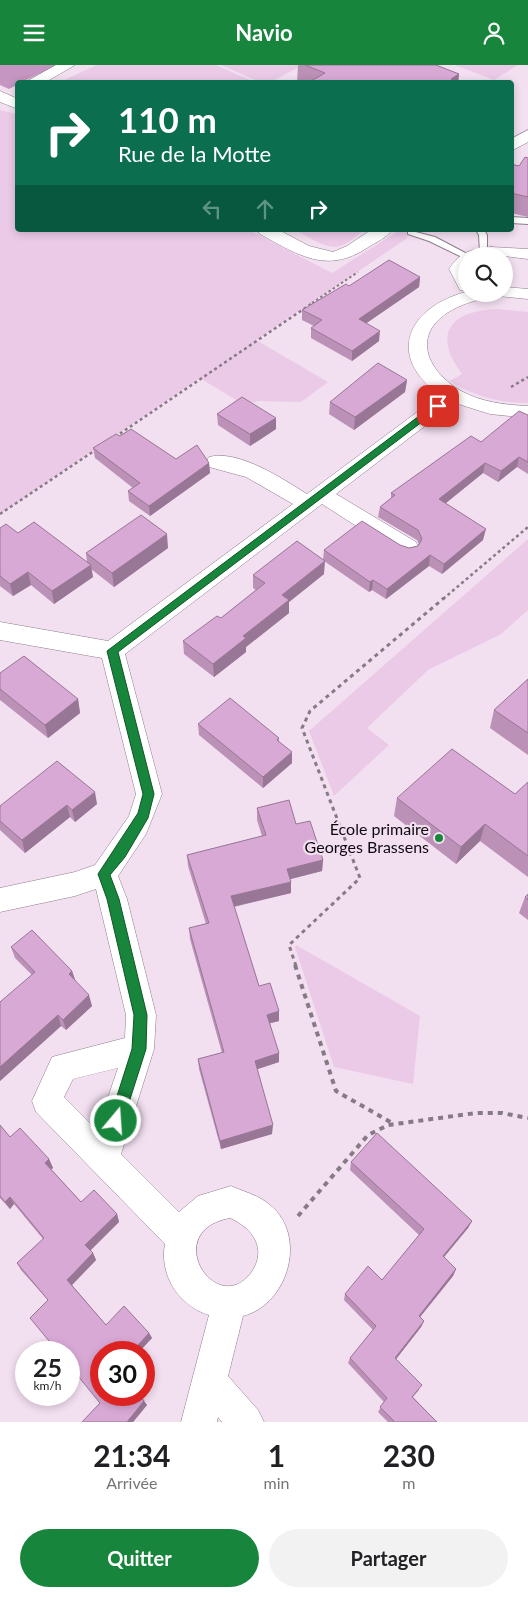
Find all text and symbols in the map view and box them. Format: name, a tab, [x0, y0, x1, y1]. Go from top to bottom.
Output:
icon: menu	[20, 19, 48, 47]
text: Navio	[235, 19, 293, 46]
icon: person	[480, 19, 508, 47]
text: 110 m	[118, 98, 217, 140]
icon: right	[35, 100, 100, 165]
text: Rue de la Motte	[118, 140, 271, 167]
icon: left	[198, 195, 226, 223]
icon: ahead	[251, 195, 279, 223]
icon: right	[304, 195, 332, 223]
map controls	[458, 247, 513, 302]
button: search	[458, 247, 513, 302]
pin	[417, 385, 459, 427]
icon: arrive	[424, 392, 452, 420]
place label: École primaire Georges Brassens	[305, 819, 429, 856]
marker: École primaire Georges Brassens	[433, 832, 445, 844]
position arrow	[89, 1094, 141, 1146]
speed limit sign: 30	[90, 1341, 155, 1406]
text: 25	[33, 1352, 62, 1382]
text: km/h	[33, 1378, 62, 1393]
text: 21:34	[93, 1437, 170, 1473]
text: 1	[268, 1437, 285, 1473]
text: 230	[383, 1437, 435, 1473]
text: Arrivée	[106, 1473, 157, 1492]
text: min	[264, 1473, 290, 1492]
text: m	[402, 1473, 415, 1492]
button: Quitter	[20, 1529, 259, 1587]
button: Partager	[269, 1529, 508, 1587]

